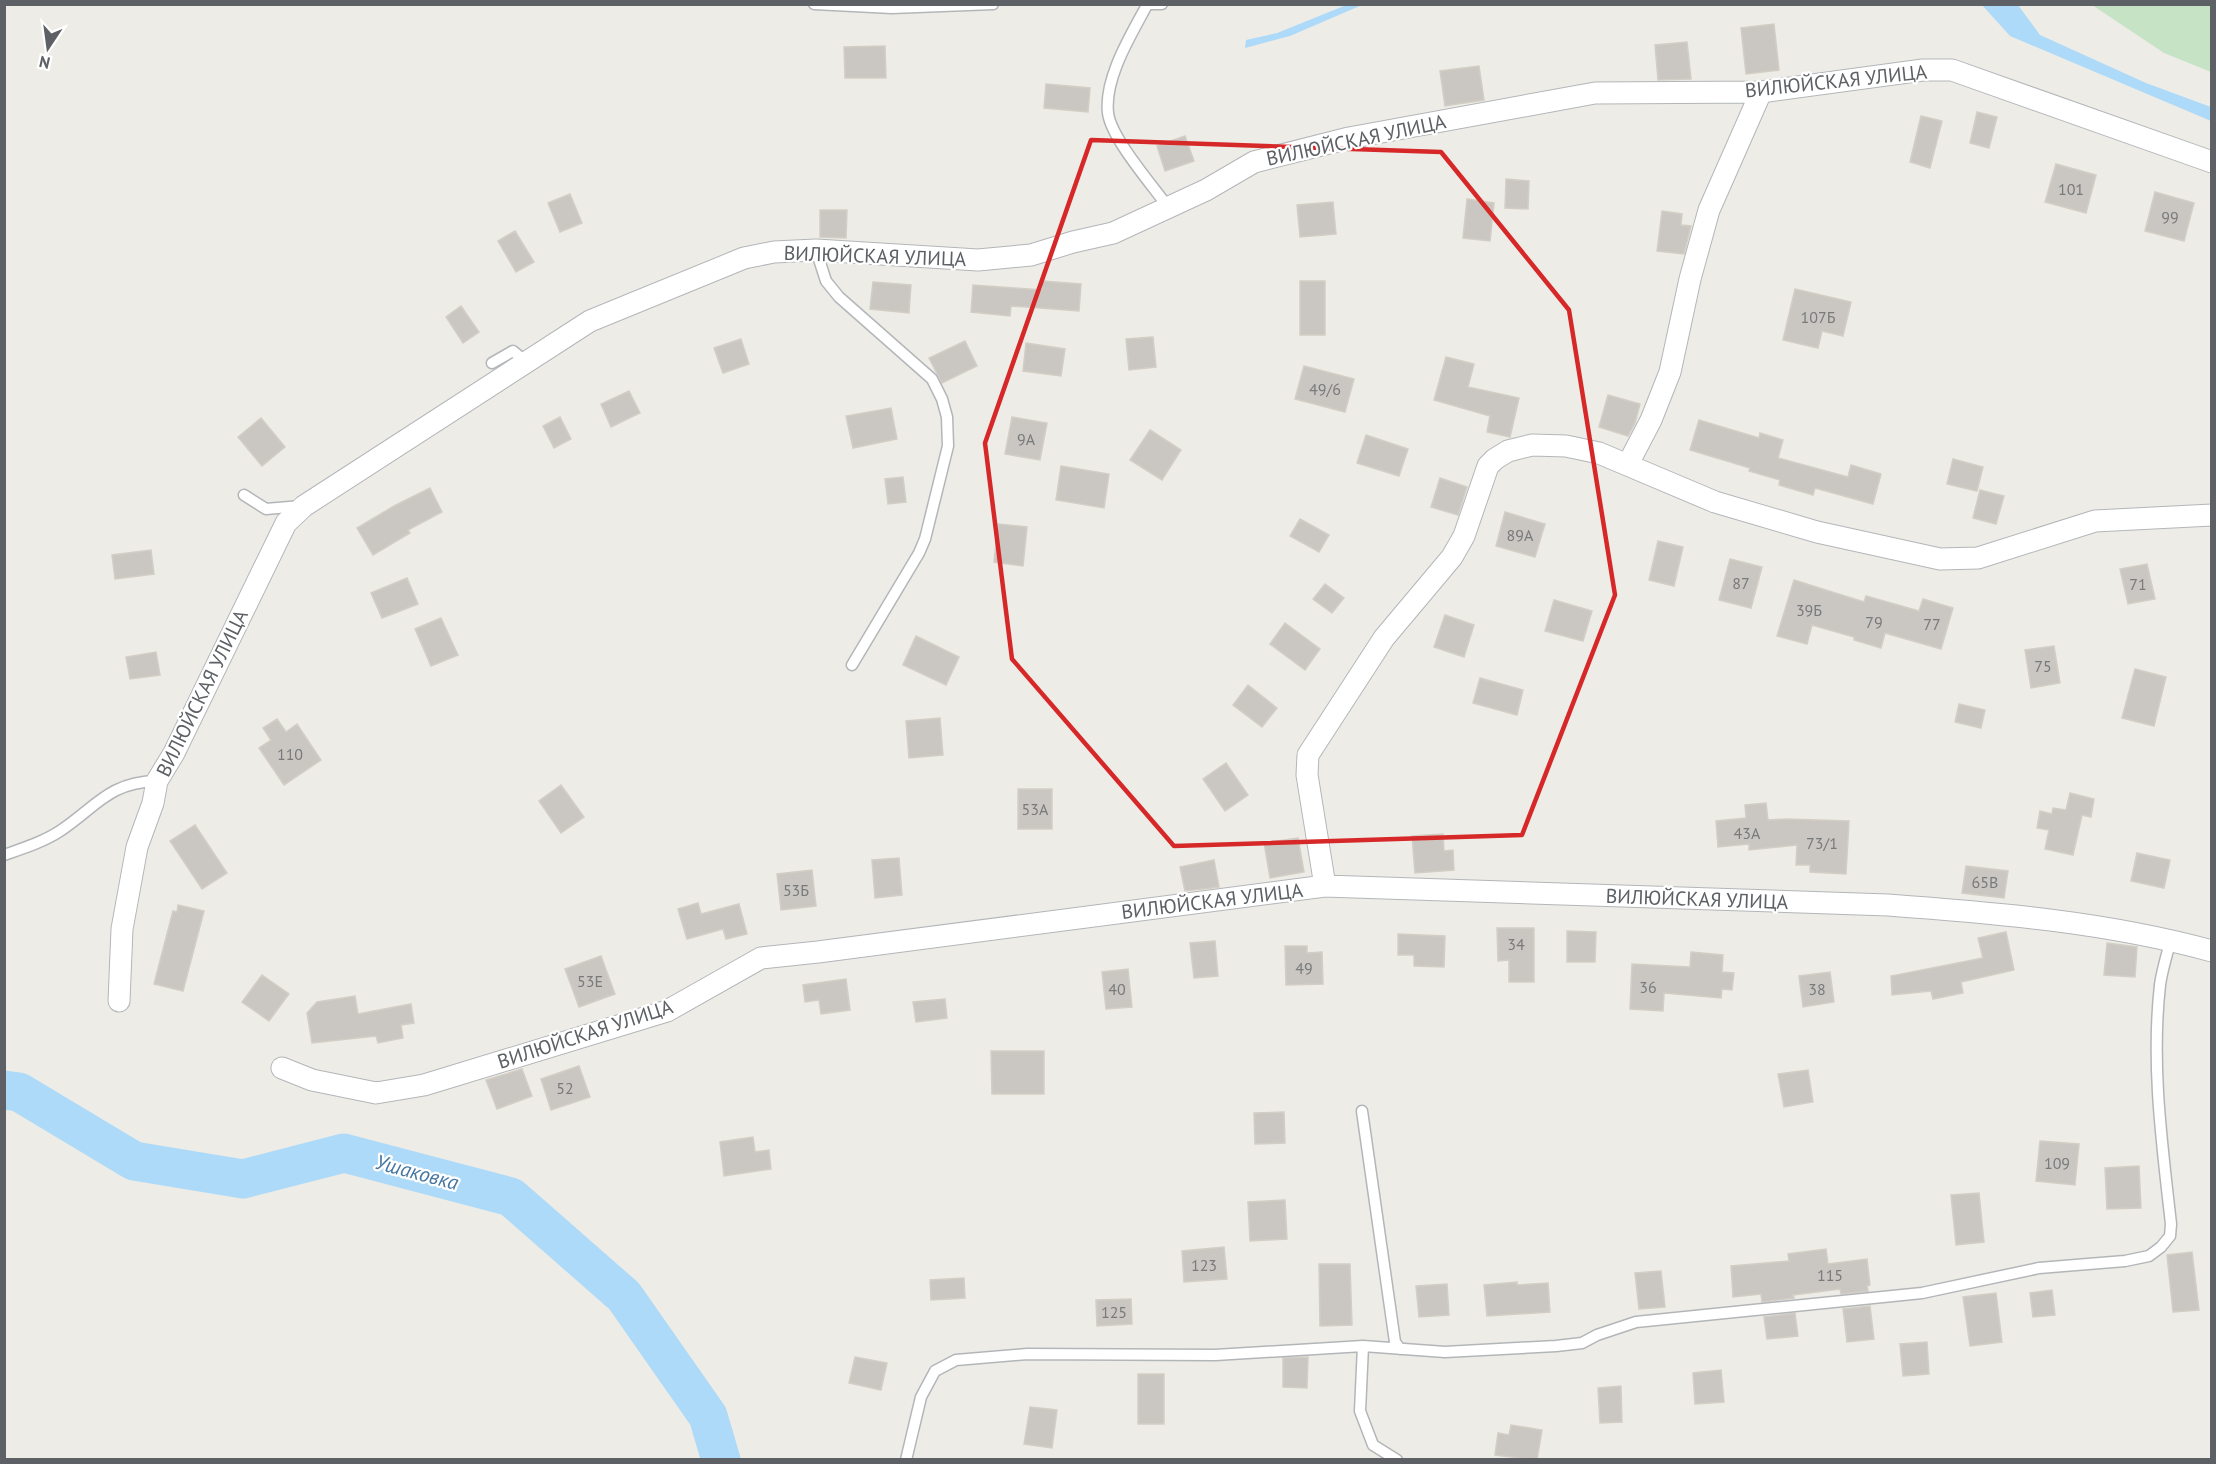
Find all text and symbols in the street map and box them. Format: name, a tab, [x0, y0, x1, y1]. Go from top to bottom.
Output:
north arrow	[18, 18, 78, 78]
text: N	[37, 52, 52, 74]
street label: ВИЛЮЙСКАЯ УЛИЦА	[1744, 58, 1929, 103]
street label: ВИЛЮЙСКАЯ УЛИЦА	[1264, 108, 1448, 172]
house number: 101	[2058, 179, 2084, 199]
house number: 99	[2161, 207, 2179, 227]
street label: ВИЛЮЙСКАЯ УЛИЦА	[783, 240, 967, 272]
house number: 107Б	[1801, 307, 1836, 327]
house number: 49/6	[1309, 379, 1341, 399]
house number: 9А	[1017, 429, 1036, 449]
house number: 89А	[1507, 525, 1534, 545]
house number: 87	[1732, 573, 1750, 593]
house number: 71	[2129, 574, 2147, 594]
house number: 39Б	[1796, 600, 1822, 620]
street label: ВИЛЮЙСКАЯ УЛИЦА	[150, 605, 254, 781]
house number: 79	[1865, 612, 1883, 632]
house number: 77	[1923, 614, 1941, 634]
house number: 75	[2034, 656, 2052, 676]
house number: 110	[277, 744, 303, 764]
house number: 53А	[1022, 799, 1049, 819]
house number: 43А	[1734, 823, 1761, 843]
house number: 73/1	[1806, 833, 1838, 853]
house number: 65В	[1972, 872, 1998, 892]
street label: ВИЛЮЙСКАЯ УЛИЦА	[1120, 877, 1305, 925]
house number: 53Б	[783, 880, 809, 900]
street label: ВИЛЮЙСКАЯ УЛИЦА	[1605, 883, 1789, 915]
house number: 34	[1507, 934, 1525, 954]
house number: 49	[1295, 958, 1313, 978]
house number: 53Е	[577, 971, 603, 991]
house number: 36	[1639, 977, 1657, 997]
house number: 40	[1108, 979, 1126, 999]
house number: 38	[1808, 979, 1826, 999]
street label: ВИЛЮЙСКАЯ УЛИЦА	[494, 993, 676, 1075]
house number: 52	[556, 1078, 574, 1098]
water label: Ушаковка	[372, 1148, 462, 1196]
house number: 109	[2044, 1153, 2070, 1173]
house number: 123	[1191, 1255, 1217, 1275]
house number: 115	[1817, 1265, 1843, 1285]
house number: 125	[1101, 1302, 1127, 1322]

